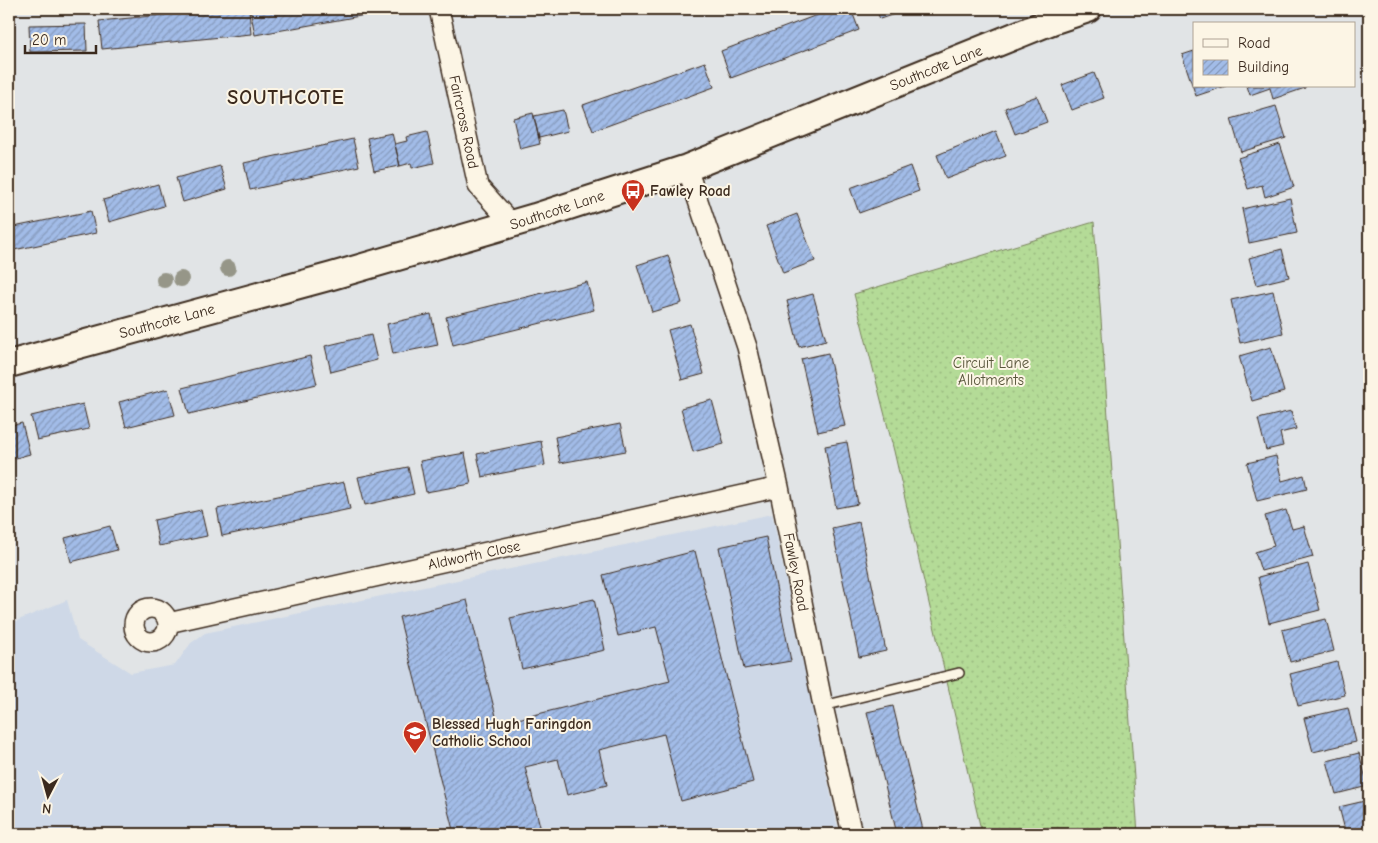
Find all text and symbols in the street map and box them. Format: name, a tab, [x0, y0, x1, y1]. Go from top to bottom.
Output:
scale bar	[25, 22, 96, 54]
legend	[1193, 22, 1356, 88]
text: 20 m	[32, 31, 66, 49]
text: Road	[1238, 34, 1270, 52]
street label: Southcote Lane	[887, 41, 985, 95]
text: Building	[1238, 58, 1289, 76]
street label: Faircross Road	[445, 74, 483, 170]
district label: SOUTHCOTE	[227, 86, 345, 109]
bus stop icon: Fawley Road	[620, 178, 646, 212]
place label: Fawley Road	[650, 182, 731, 200]
street label: Southcote Lane	[507, 186, 607, 234]
street label: Southcote Lane	[117, 299, 217, 342]
park label: Circuit Lane Allotments	[953, 354, 1030, 389]
street label: Fawley Road	[780, 531, 812, 613]
street label: Aldworth Close	[426, 536, 522, 574]
place label: Blessed Hugh Faringdon Catholic School	[432, 715, 591, 750]
school or university icon: Blessed Hugh Faringdon Catholic School	[402, 720, 428, 754]
north arrow	[22, 770, 72, 820]
text: N	[41, 800, 52, 817]

